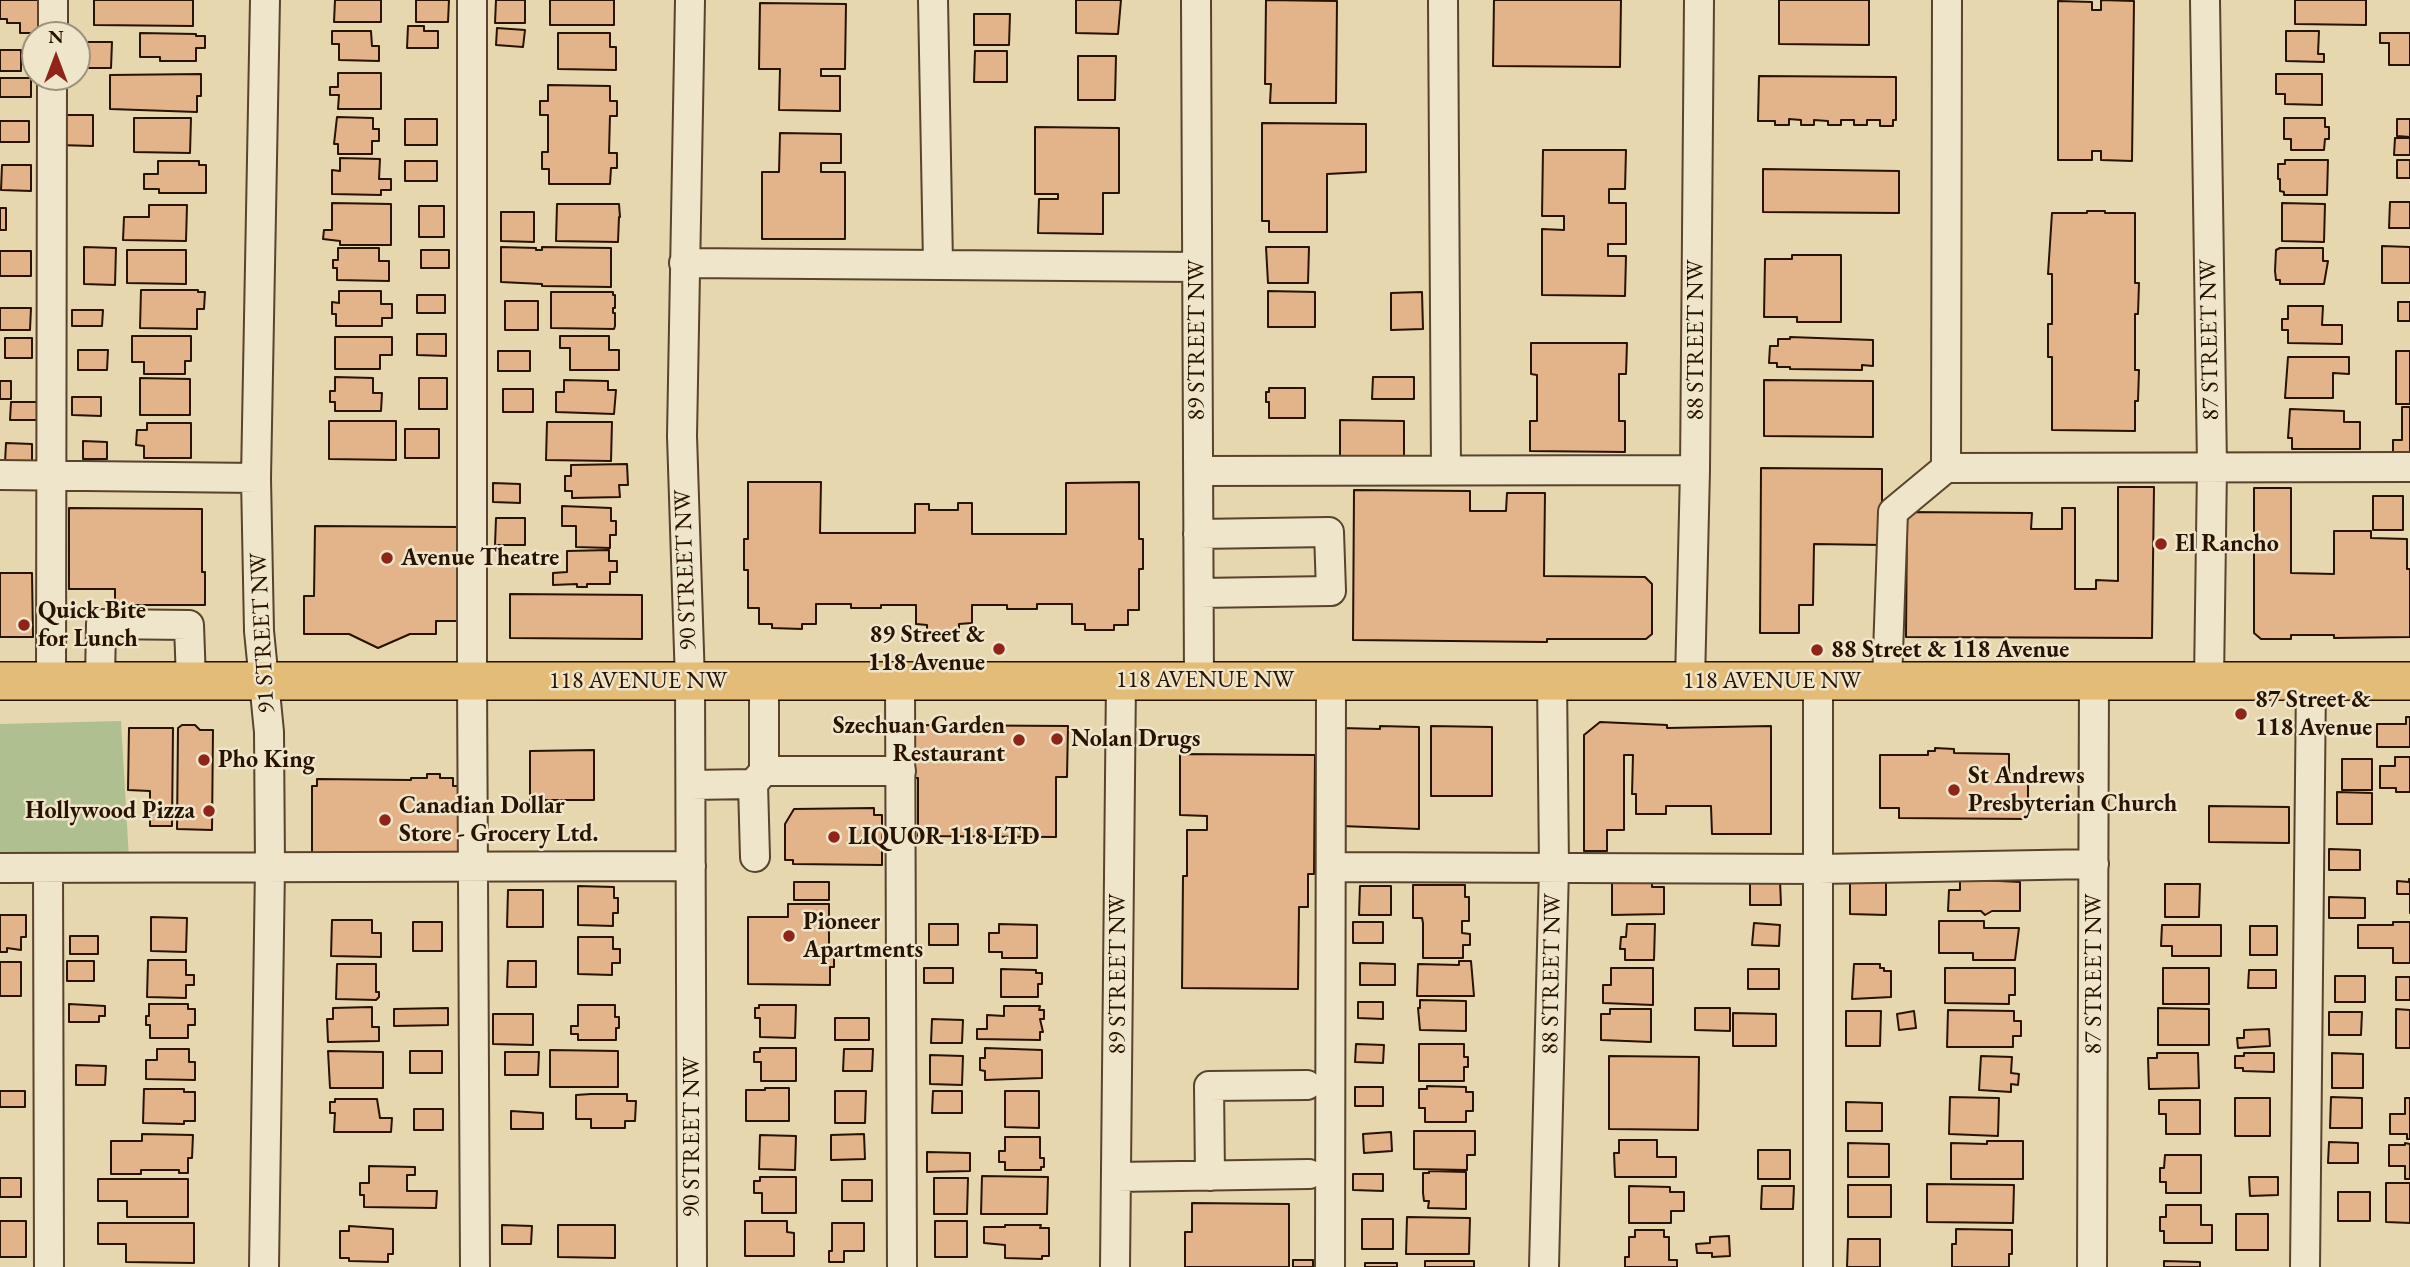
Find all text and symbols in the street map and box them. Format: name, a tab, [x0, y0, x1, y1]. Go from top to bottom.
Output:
north arrow	[21, 21, 91, 91]
text: N	[48, 24, 64, 49]
street label: 89 STREET NW	[1183, 259, 1211, 421]
street label: 88 STREET NW	[1682, 259, 1710, 421]
street label: 87 STREET NW	[2194, 259, 2226, 421]
street label: 90 STREET NW	[669, 489, 703, 651]
place label: El Rancho	[2175, 530, 2279, 558]
marker: El Rancho	[2153, 536, 2169, 552]
place label: Avenue Theatre	[401, 544, 559, 572]
marker: Avenue Theatre	[379, 550, 395, 566]
street label: 91 STREET NW	[244, 552, 282, 714]
place label: Quick Bite for Lunch	[38, 597, 146, 653]
marker: Quick Bite for Lunch	[16, 617, 32, 633]
place label: 89 Street & 118 Avenue	[868, 621, 985, 677]
place label: 88 Street & 118 Avenue	[1831, 636, 2069, 664]
marker: 89 Street & 118 Avenue	[991, 641, 1007, 657]
marker: 88 Street & 118 Avenue	[1809, 642, 1825, 658]
street label: 118 AVENUE NW	[1116, 666, 1294, 694]
street label: 118 AVENUE NW	[549, 667, 727, 695]
street label: 118 AVENUE NW	[1683, 667, 1861, 695]
place label: 87 Street & 118 Avenue	[2255, 686, 2372, 742]
marker: 87 Street & 118 Avenue	[2233, 706, 2249, 722]
place label: Szechuan Garden Restaurant	[833, 712, 1005, 768]
place label: Nolan Drugs	[1071, 725, 1200, 753]
marker: Nolan Drugs	[1049, 731, 1065, 747]
marker: Szechuan Garden Restaurant	[1011, 732, 1027, 748]
place label: Pho King	[218, 746, 315, 774]
marker: Pho King	[196, 752, 212, 768]
place label: St Andrews Presbyterian Church	[1968, 762, 2177, 818]
marker: St Andrews Presbyterian Church	[1946, 782, 1962, 798]
place label: Canadian Dollar Store - Grocery Ltd.	[399, 792, 598, 848]
place label: Hollywood Pizza	[25, 797, 195, 825]
marker: Hollywood Pizza	[201, 803, 217, 819]
marker: Canadian Dollar Store - Grocery Ltd.	[377, 812, 393, 828]
place label: LIQUOR 118 LTD	[848, 823, 1039, 851]
marker: LIQUOR 118 LTD	[826, 829, 842, 845]
street label: 89 STREET NW	[1104, 893, 1132, 1055]
street label: 88 STREET NW	[1536, 893, 1568, 1055]
street label: 87 STREET NW	[2080, 893, 2108, 1055]
place label: Pioneer Apartments	[803, 908, 923, 964]
marker: Pioneer Apartments	[781, 928, 797, 944]
street label: 90 STREET NW	[678, 1056, 706, 1218]

